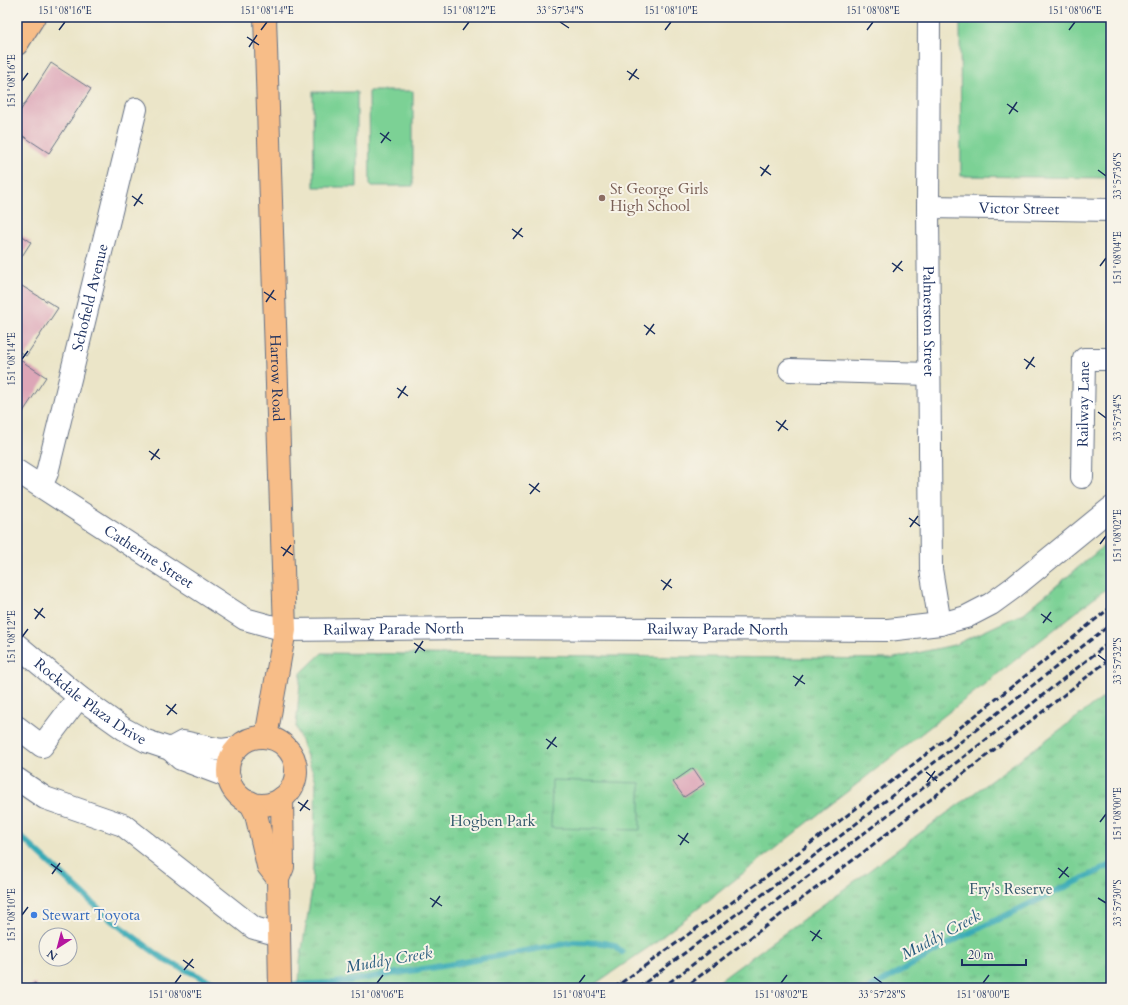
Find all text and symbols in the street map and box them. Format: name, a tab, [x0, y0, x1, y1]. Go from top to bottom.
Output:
text: 151°08'16"E	[38, 4, 92, 18]
text: 151°08'14"E	[240, 4, 294, 18]
text: 151°08'12"E	[442, 4, 496, 18]
text: 33°57'34"S	[536, 4, 584, 18]
text: 151°08'10"E	[644, 4, 698, 18]
text: 151°08'08"E	[846, 4, 900, 18]
text: 151°08'06"E	[1048, 4, 1102, 18]
text: 151°08'16"E	[5, 54, 19, 108]
text: 33°57'36"S	[1111, 152, 1125, 200]
place label: St George Girls High School	[610, 179, 708, 216]
marker: St George Girls High School	[597, 193, 607, 203]
street label: Victor Street	[979, 198, 1060, 219]
text: 151°08'04"E	[1111, 231, 1125, 285]
street label: Schofield Avenue	[67, 241, 113, 354]
street label: Palmerston Street	[918, 266, 939, 377]
text: 151°08'14"E	[5, 332, 19, 386]
street label: Harrow Road	[265, 334, 288, 422]
street label: Railway Lane	[1073, 360, 1094, 447]
text: 33°57'34"S	[1111, 394, 1125, 442]
text: 151°08'02"E	[1111, 509, 1125, 563]
street label: Catherine Street	[100, 520, 198, 593]
text: 151°08'12"E	[5, 610, 19, 664]
street label: Railway Parade North	[323, 618, 465, 640]
street label: Railway Parade North	[647, 619, 789, 640]
text: 33°57'32"S	[1111, 637, 1125, 685]
street label: Rockdale Plaza Drive	[30, 654, 150, 750]
text: 151°08'00"E	[1111, 787, 1125, 841]
park label: Hogben Park	[450, 811, 536, 831]
park label: Fry's Reserve	[969, 879, 1053, 899]
text: 33°57'30"S	[1111, 879, 1125, 927]
text: 151°08'10"E	[5, 888, 19, 942]
place label: Stewart Toyota	[42, 905, 141, 925]
water label: Muddy Creek	[897, 905, 985, 965]
marker: Stewart Toyota	[29, 910, 39, 920]
north arrow	[38, 927, 78, 967]
scale bar	[962, 941, 1026, 967]
water label: Muddy Creek	[344, 942, 434, 978]
text: N	[44, 946, 61, 964]
text: 20 m	[968, 947, 995, 963]
text: 151°08'08"E	[148, 988, 202, 1002]
text: 151°08'06"E	[350, 988, 404, 1002]
text: 151°08'04"E	[552, 988, 606, 1002]
text: 151°08'02"E	[754, 988, 808, 1002]
text: 33°57'28"S	[858, 988, 906, 1002]
text: 151°08'00"E	[956, 988, 1010, 1002]

